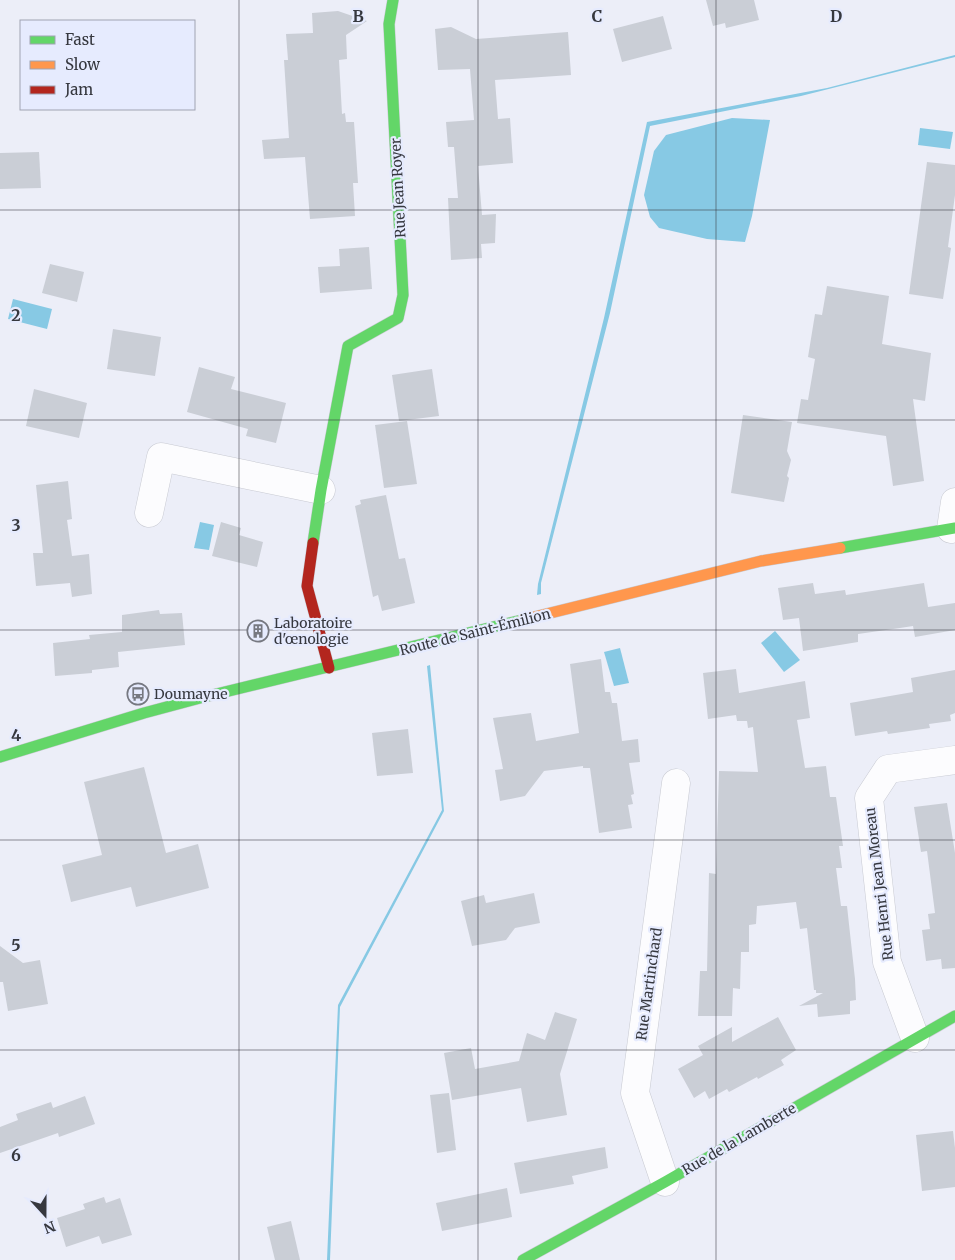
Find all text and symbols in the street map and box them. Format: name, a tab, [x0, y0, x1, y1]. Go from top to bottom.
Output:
text: B	[352, 6, 364, 26]
text: C	[592, 6, 602, 26]
text: D	[830, 6, 842, 26]
legend	[20, 20, 195, 110]
text: Fast	[65, 30, 95, 49]
text: Slow	[65, 55, 100, 74]
text: Jam	[64, 80, 93, 99]
street label: Rue Jean Royer	[386, 137, 410, 239]
text: 2	[11, 305, 21, 325]
text: 3	[11, 515, 21, 535]
street label: Route de Saint-Émilion	[398, 604, 552, 660]
place label: Laboratoire d'œnologie	[274, 614, 352, 648]
building icon: Laboratoire d'œnologie	[246, 619, 270, 643]
bus stop icon: Doumayne	[126, 682, 150, 706]
place label: Doumayne	[154, 685, 228, 703]
text: 4	[11, 725, 21, 745]
street label: Rue Henri Jean Moreau	[861, 806, 897, 962]
street label: Rue Martinchard	[632, 926, 666, 1042]
text: 5	[11, 935, 21, 955]
street label: Rue de la Lamberte	[679, 1099, 799, 1179]
text: 6	[11, 1145, 21, 1165]
north arrow	[20, 1190, 70, 1240]
text: N	[41, 1217, 58, 1238]

